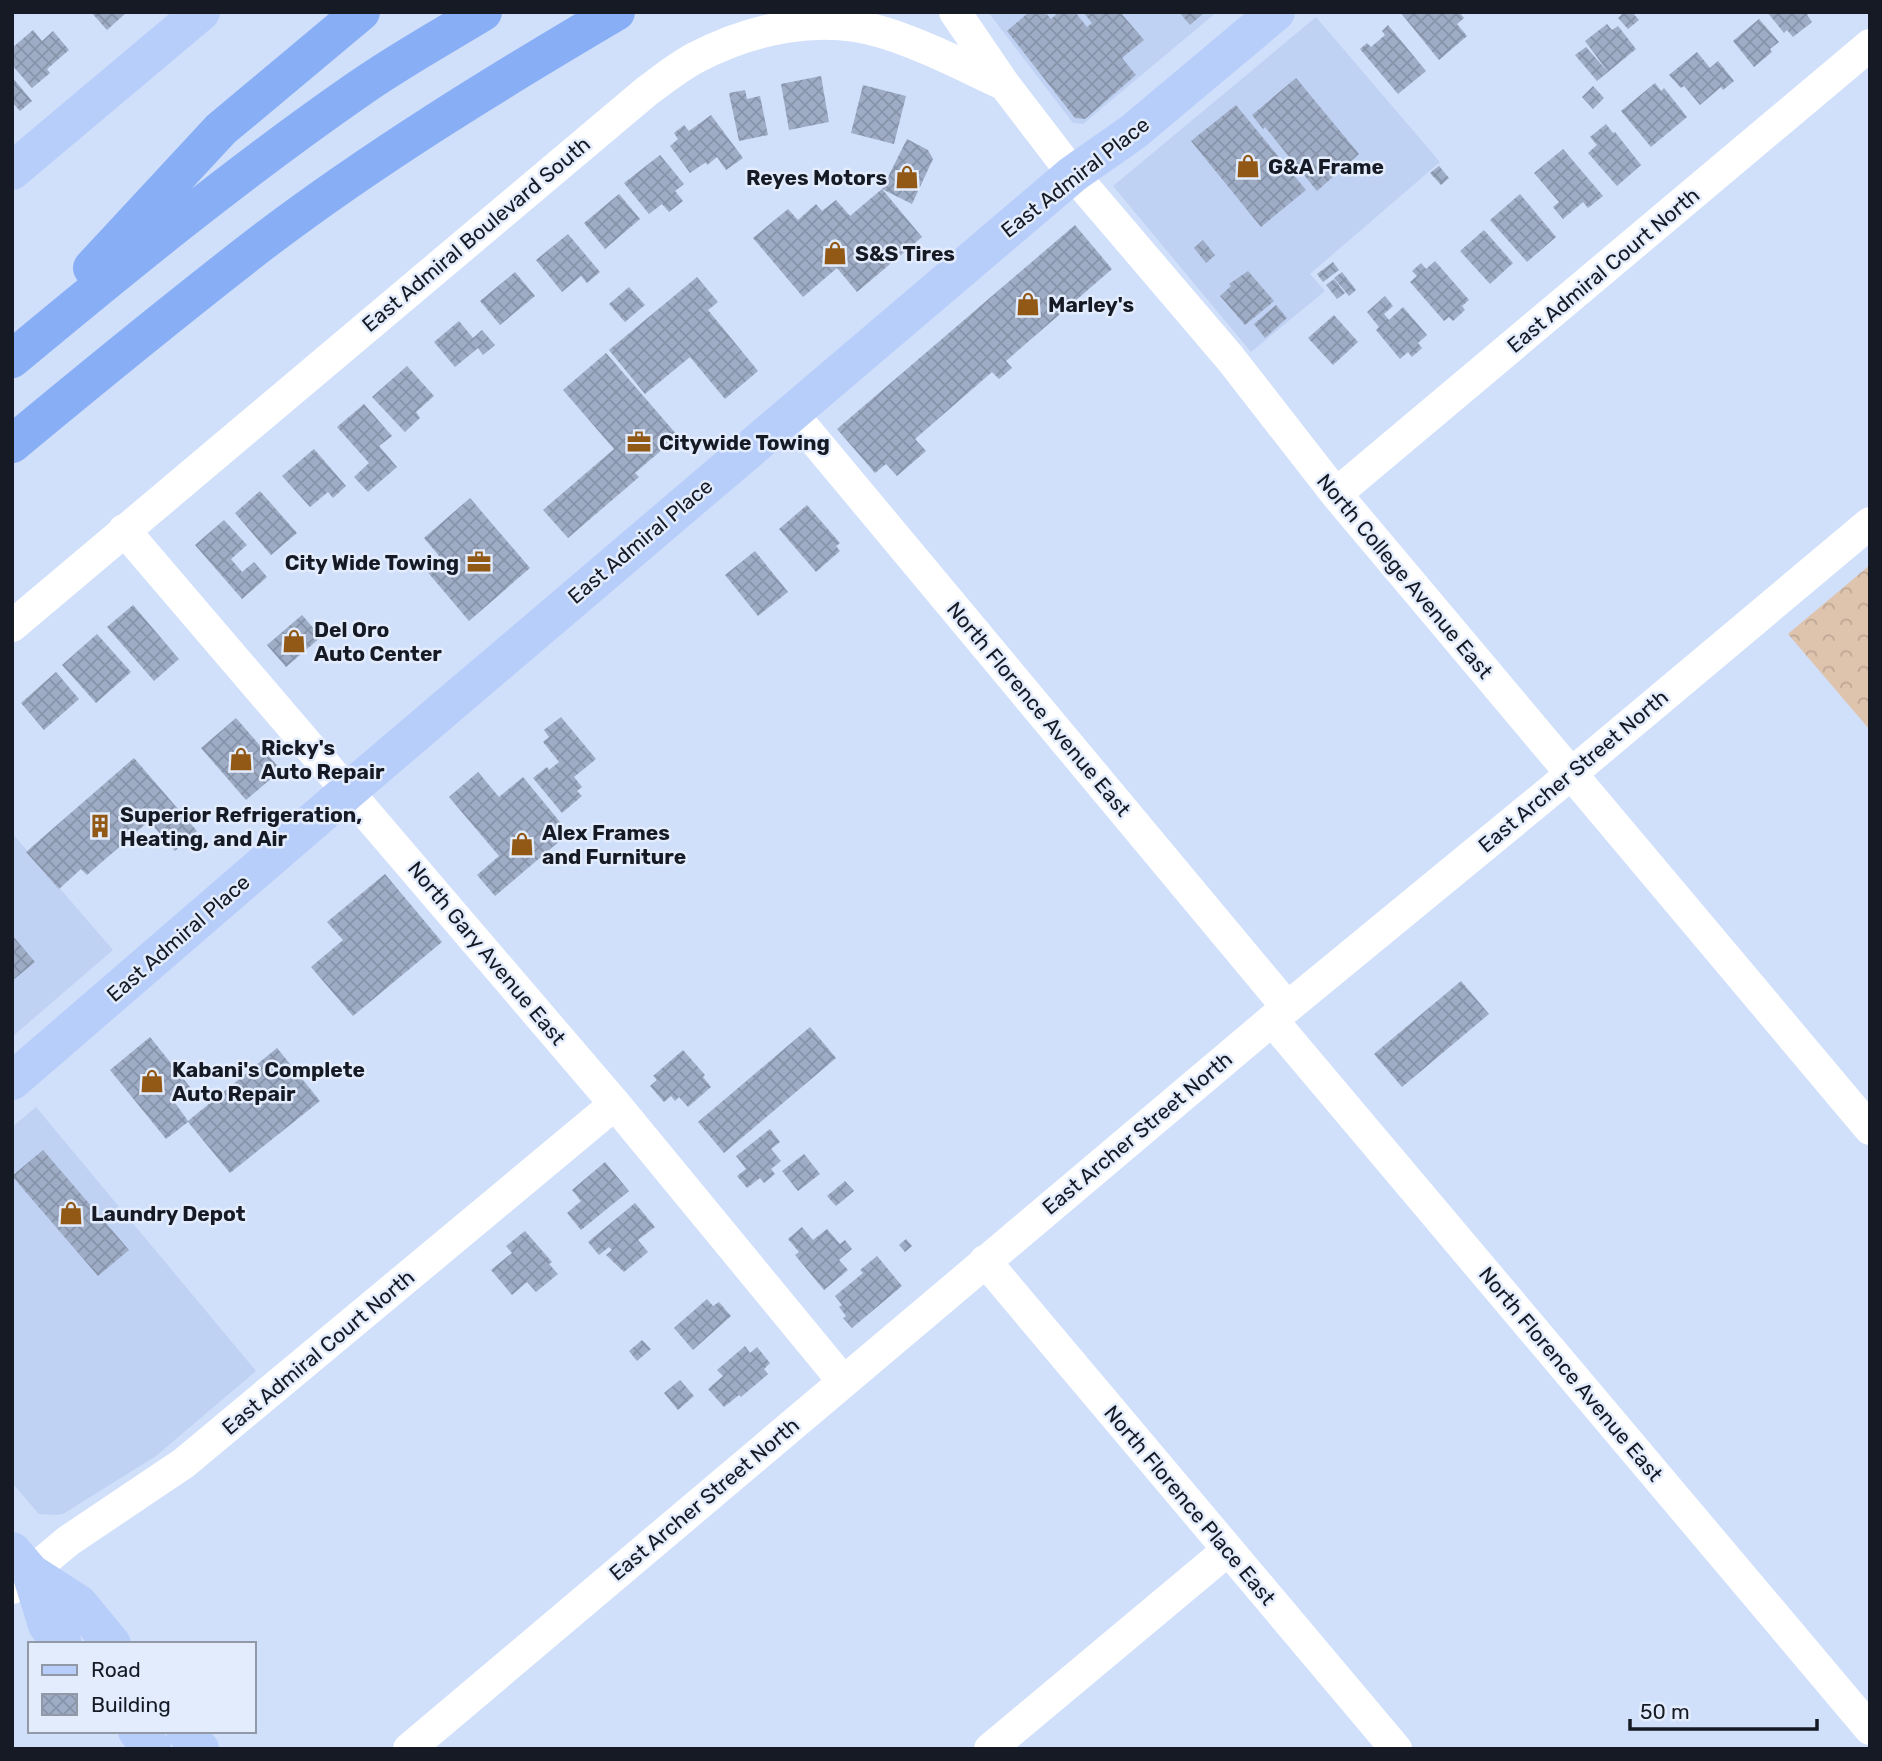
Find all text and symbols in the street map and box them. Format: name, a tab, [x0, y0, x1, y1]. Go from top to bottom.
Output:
street label: East Admiral Place	[996, 111, 1154, 243]
street label: East Admiral Boulevard South	[357, 131, 595, 337]
shop icon: G&A Frame	[1234, 152, 1262, 180]
place label: G&A Frame	[1268, 154, 1384, 179]
shop icon: Reyes Motors	[893, 163, 921, 191]
place label: Reyes Motors	[746, 165, 887, 190]
street label: East Admiral Court North	[1502, 182, 1704, 358]
shop icon: S&S Tires	[821, 239, 849, 267]
place label: S&S Tires	[855, 241, 955, 266]
shop icon: Marley's	[1014, 290, 1042, 318]
place label: Marley's	[1048, 292, 1134, 317]
office icon: Citywide Towing	[625, 428, 653, 456]
place label: Citywide Towing	[659, 430, 830, 455]
street label: North College Avenue East	[1312, 469, 1498, 683]
street label: East Admiral Place	[563, 473, 717, 609]
office icon: City Wide Towing	[465, 548, 493, 576]
place label: City Wide Towing	[285, 550, 459, 575]
street label: North Florence Avenue East	[942, 597, 1136, 821]
place label: Del Oro Auto Center	[314, 617, 442, 666]
shop icon: Del Oro Auto Center	[280, 627, 308, 655]
street label: East Archer Street North	[1473, 684, 1673, 858]
place label: Ricky's Auto Repair	[261, 735, 385, 784]
shop icon: Ricky's Auto Repair	[227, 745, 255, 773]
place label: Superior Refrigeration, Heating, and Air	[120, 802, 362, 851]
building icon: Superior Refrigeration, Heating, and Air	[86, 812, 114, 840]
place label: Alex Frames and Furniture	[542, 820, 686, 869]
shop icon: Alex Frames and Furniture	[508, 830, 536, 858]
street label: North Gary Avenue East	[403, 856, 571, 1050]
street label: East Admiral Place	[101, 869, 255, 1007]
street label: East Archer Street North	[1037, 1046, 1237, 1220]
place label: Kabani's Complete Auto Repair	[172, 1057, 365, 1106]
shop icon: Kabani's Complete Auto Repair	[138, 1067, 166, 1095]
shop icon: Laundry Depot	[57, 1199, 85, 1227]
place label: Laundry Depot	[91, 1201, 246, 1226]
street label: North Florence Avenue East	[1474, 1262, 1668, 1486]
street label: East Admiral Court North	[217, 1264, 419, 1440]
street label: North Florence Place East	[1099, 1400, 1281, 1610]
street label: East Archer Street North	[604, 1412, 804, 1586]
legend	[28, 1642, 256, 1733]
text: Road	[91, 1657, 141, 1682]
scale bar	[1630, 1688, 1817, 1732]
text: Building	[91, 1692, 171, 1717]
text: 50 m	[1640, 1699, 1690, 1724]

